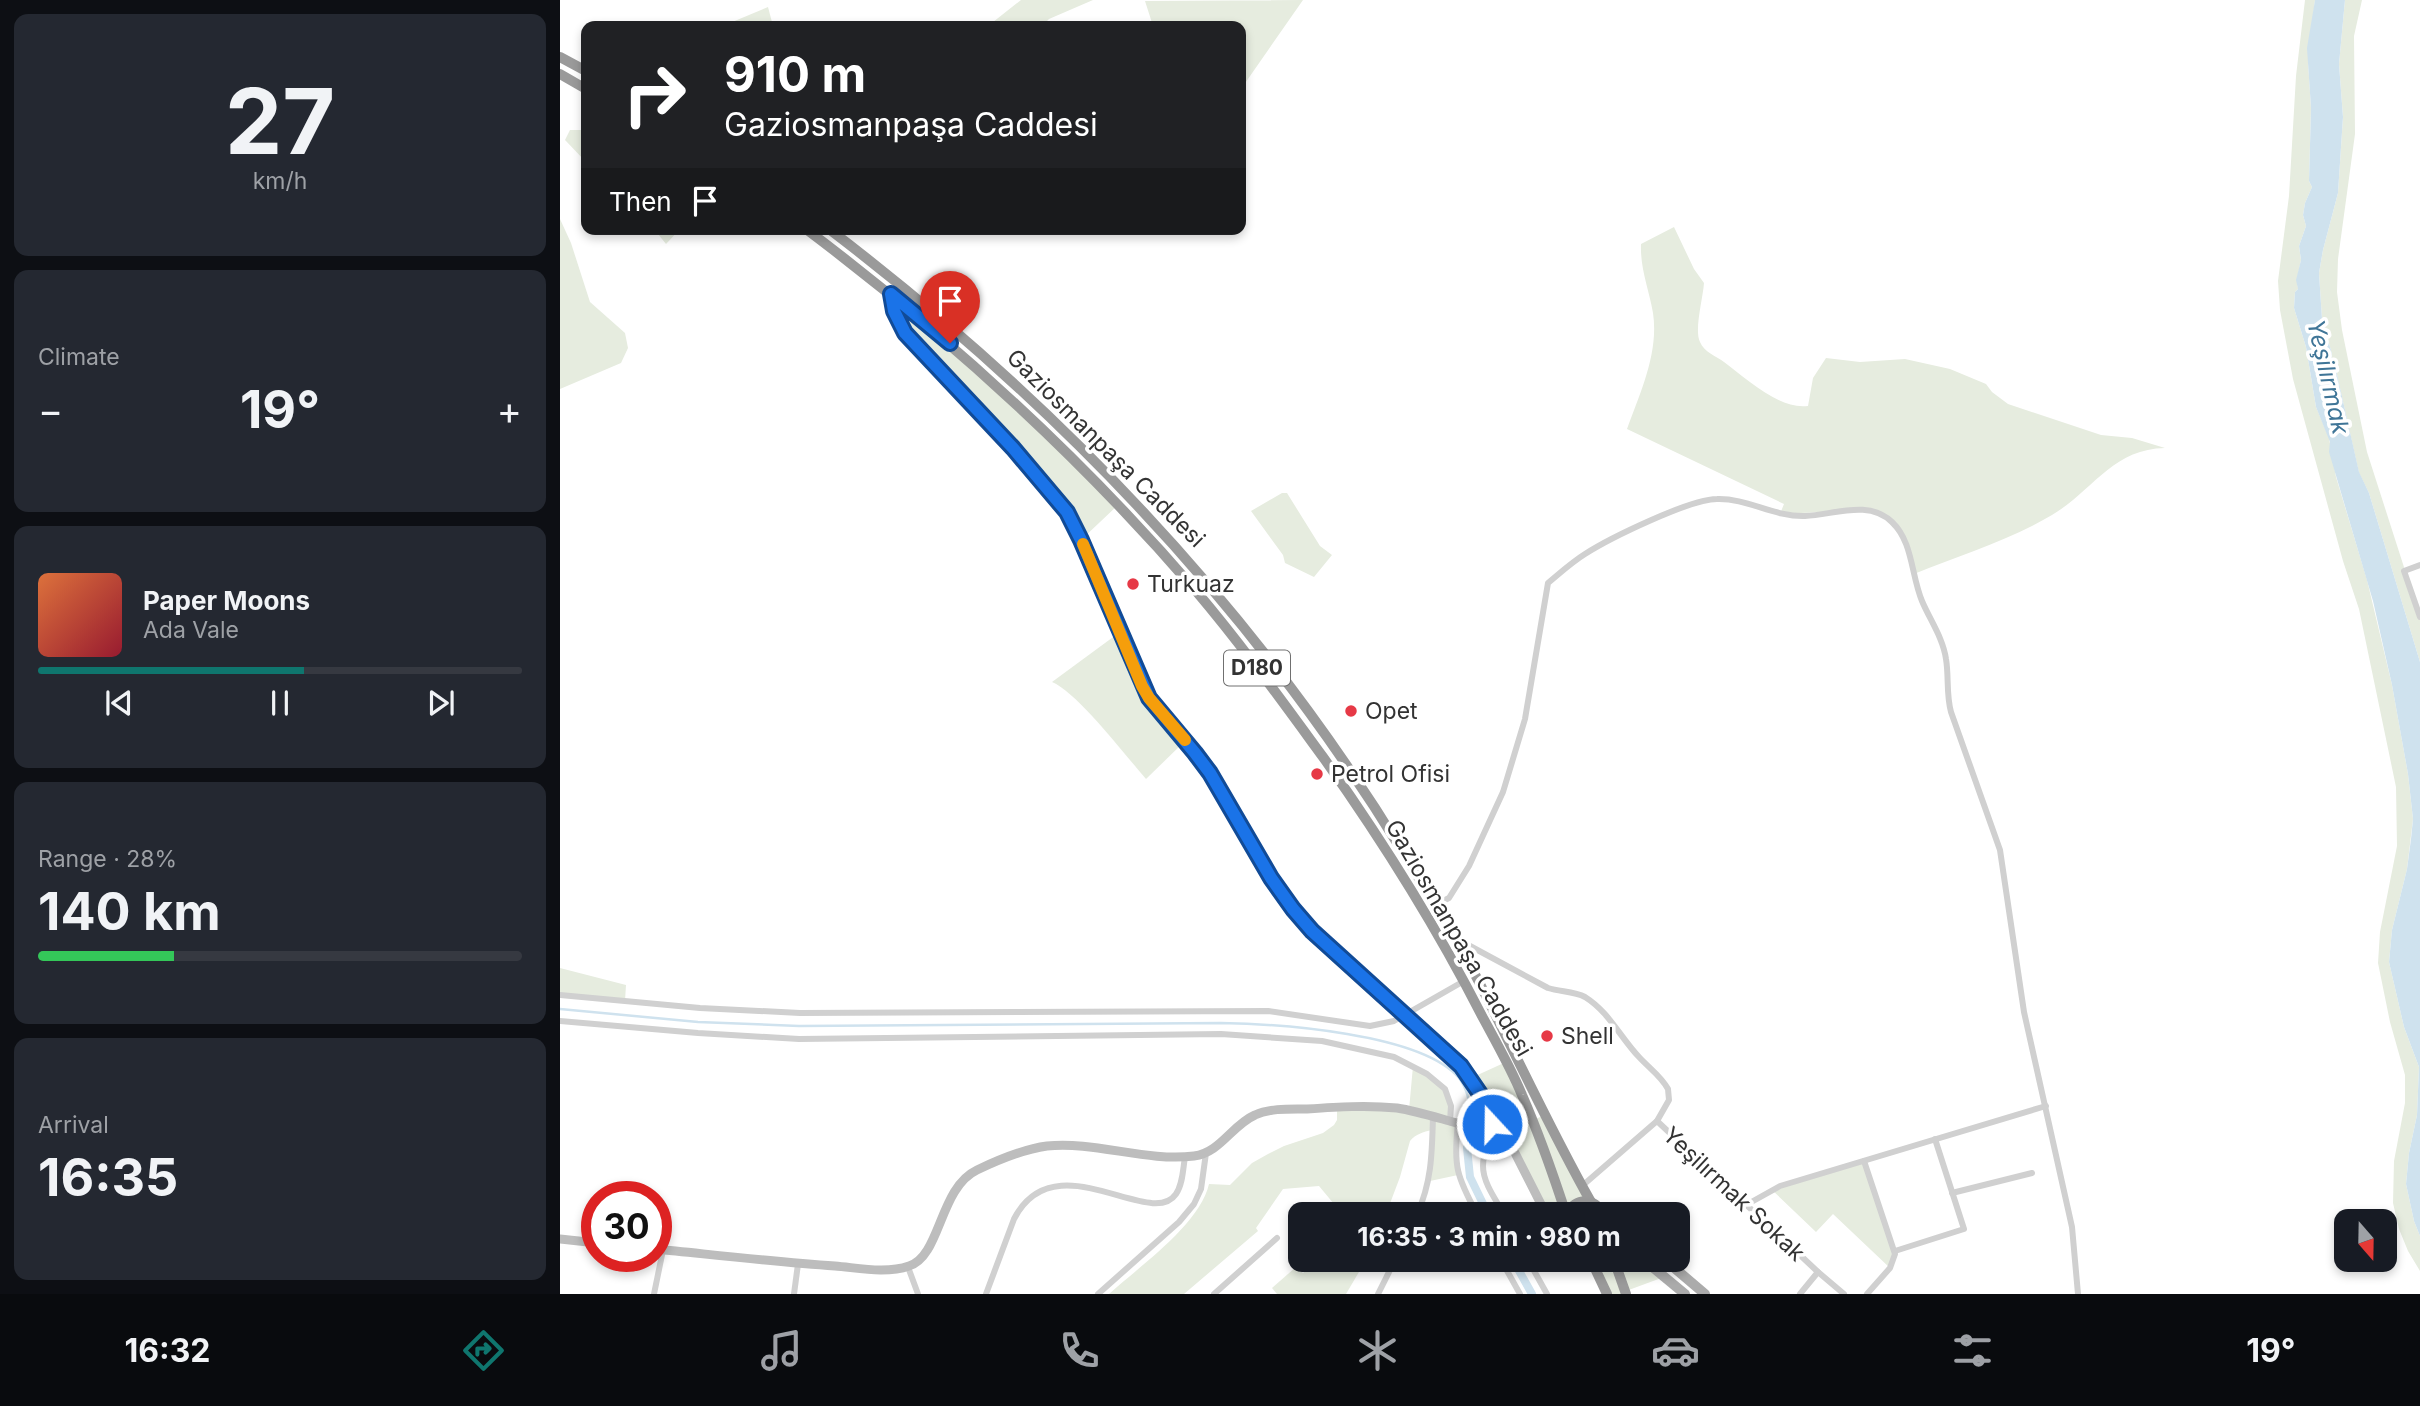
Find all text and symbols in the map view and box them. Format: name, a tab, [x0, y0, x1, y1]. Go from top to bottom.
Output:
text: 910 m	[724, 45, 866, 104]
icon: right	[609, 49, 700, 140]
text: 27	[225, 66, 335, 176]
text: Gaziosmanpaşa Caddesi	[724, 105, 1098, 144]
text: km/h	[253, 167, 307, 195]
icon: arrive	[686, 182, 724, 220]
text: Then	[609, 186, 672, 217]
pin	[920, 271, 980, 343]
icon: arrive	[931, 282, 969, 320]
water label: Yeşilırmak	[2301, 317, 2356, 438]
text: Climate	[38, 343, 120, 371]
street label: Gaziosmanpaşa Caddesi	[1001, 343, 1211, 553]
text: 19°	[240, 378, 320, 441]
text: −	[38, 387, 63, 433]
text: +	[497, 387, 522, 433]
place label: Turkuaz	[1147, 570, 1235, 598]
marker: Turkuaz	[1125, 576, 1141, 592]
text: Paper Moons	[143, 585, 310, 616]
text: Ada Vale	[143, 616, 239, 644]
road number: D180	[1224, 650, 1290, 686]
icon: previous	[100, 684, 138, 722]
icon: pause	[261, 684, 299, 722]
icon: next	[422, 684, 460, 722]
place label: Opet	[1365, 697, 1418, 725]
marker: Opet	[1343, 703, 1359, 719]
place label: Petrol Ofisi	[1331, 760, 1450, 788]
marker: Petrol Ofisi	[1309, 766, 1325, 782]
street label: Gaziosmanpaşa Caddesi	[1380, 815, 1538, 1061]
text: Range · 28%	[38, 845, 177, 873]
text: 140 km	[38, 880, 221, 943]
place label: Shell	[1561, 1022, 1614, 1050]
marker: Shell	[1539, 1028, 1555, 1044]
position arrow	[1455, 1087, 1529, 1161]
text: Arrival	[38, 1111, 109, 1139]
street label: Yeşilırmak Sokak	[1657, 1121, 1811, 1267]
text: 16:35	[38, 1146, 178, 1209]
speed limit sign: 30	[581, 1181, 672, 1272]
north arrow	[2334, 1209, 2398, 1272]
map controls	[2334, 1209, 2397, 1272]
text: 16:35 · 3 min · 980 m	[1357, 1221, 1621, 1252]
icon: directions	[459, 1326, 508, 1375]
icon: music	[757, 1326, 806, 1375]
icon: phone	[1055, 1326, 1104, 1375]
icon: climate	[1353, 1326, 1402, 1375]
icon: car	[1651, 1326, 1700, 1375]
icon: filters	[1948, 1326, 1997, 1375]
text: 16:32	[124, 1331, 210, 1370]
text: 19°	[2246, 1331, 2296, 1370]

